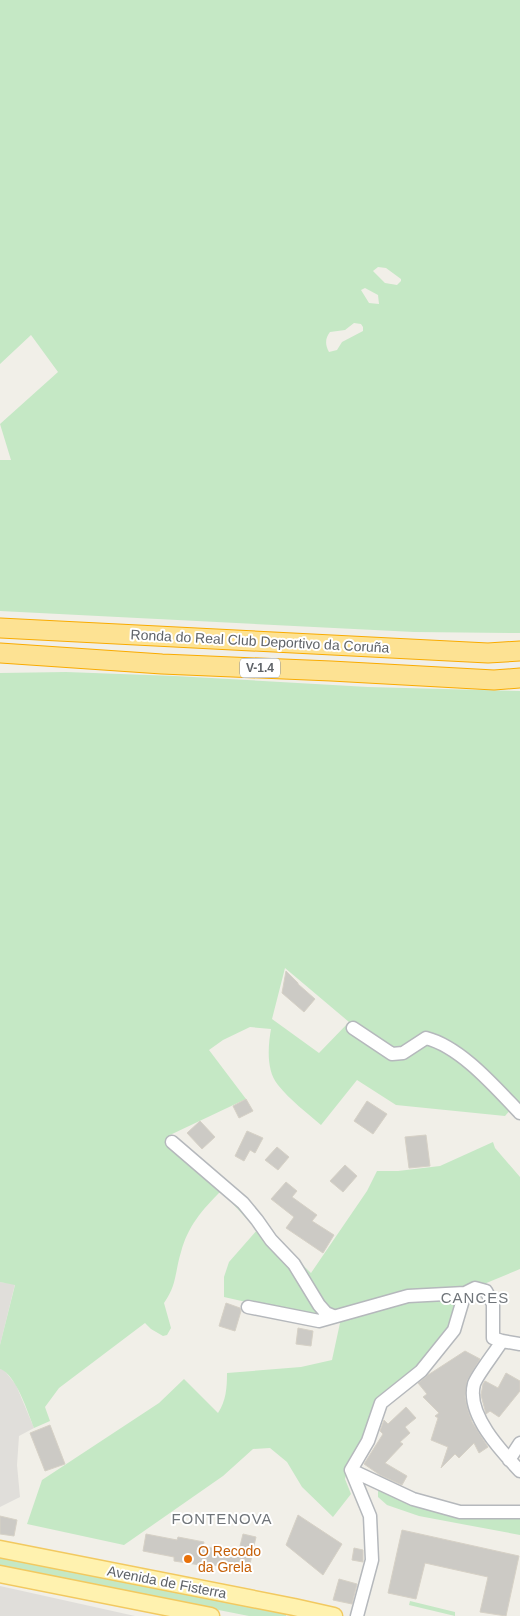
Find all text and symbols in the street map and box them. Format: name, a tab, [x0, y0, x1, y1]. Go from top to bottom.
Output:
street label: Ronda do Real Club Deportivo da Coruña	[130, 626, 390, 656]
road number: V-1.4	[240, 658, 280, 678]
district label: CANCES	[441, 1289, 509, 1306]
district label: FONTENOVA	[171, 1510, 273, 1527]
place label: O Recodo da Grela	[198, 1543, 261, 1575]
marker: O Recodo da Grela	[182, 1553, 194, 1565]
street label: Avenida de Fisterra	[106, 1563, 228, 1601]

